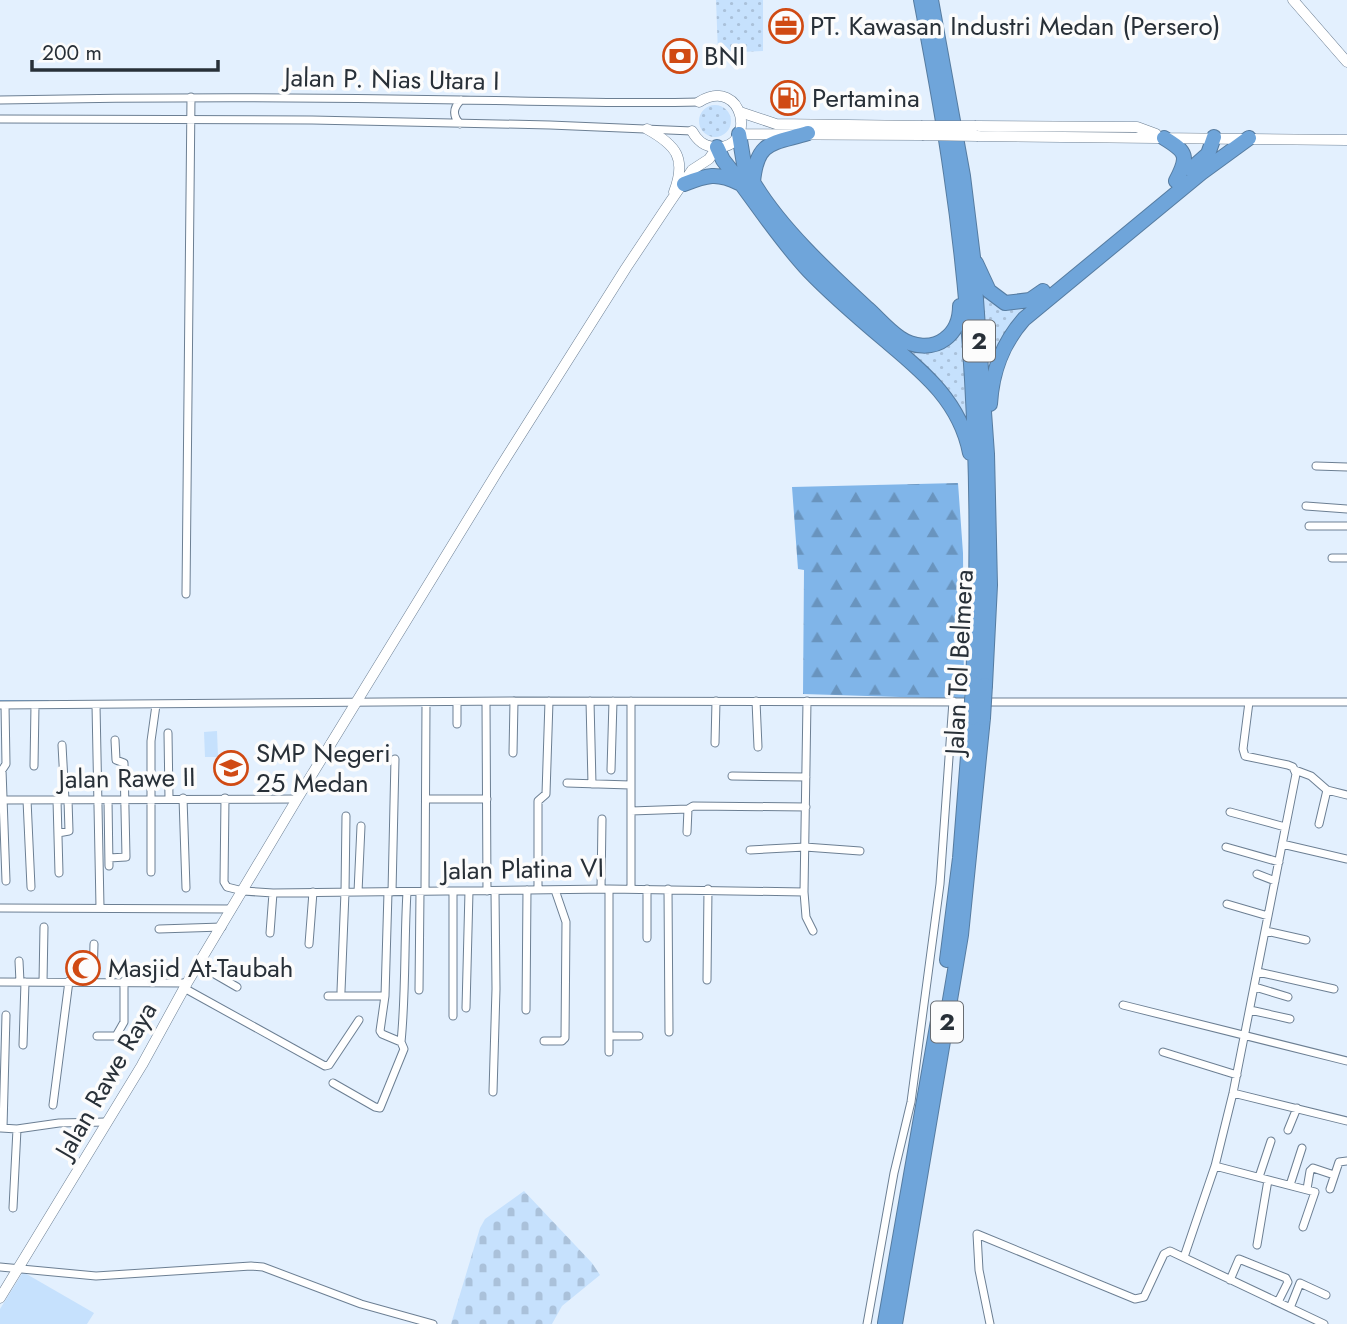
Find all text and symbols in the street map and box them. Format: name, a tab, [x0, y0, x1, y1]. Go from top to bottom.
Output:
office icon: PT. Kawasan Industri Medan (Persero)	[767, 7, 805, 45]
place label: PT. Kawasan Industri Medan (Persero)	[810, 7, 1221, 45]
scale bar	[32, 28, 217, 72]
bank icon: BNI	[661, 37, 699, 75]
place label: BNI	[704, 37, 745, 75]
text: 200 m	[42, 38, 102, 68]
street label: Jalan P. Nias Utara I	[281, 58, 500, 100]
fuel station icon: Pertamina	[769, 79, 807, 117]
place label: Pertamina	[812, 79, 920, 117]
road number: 2	[963, 320, 995, 362]
street label: Jalan Tol Belmera	[935, 569, 983, 758]
place label: SMP Negeri 25 Medan	[256, 734, 391, 802]
school or university icon: SMP Negeri 25 Medan	[212, 749, 250, 787]
street label: Jalan Rawe II	[55, 758, 196, 798]
street label: Jalan Platina VI	[439, 849, 604, 889]
mosque icon: Masjid At-Taubah	[64, 949, 102, 987]
place label: Masjid At-Taubah	[108, 949, 293, 987]
street label: Jalan Rawe Raya	[44, 995, 166, 1168]
road number: 2	[931, 1002, 963, 1042]

